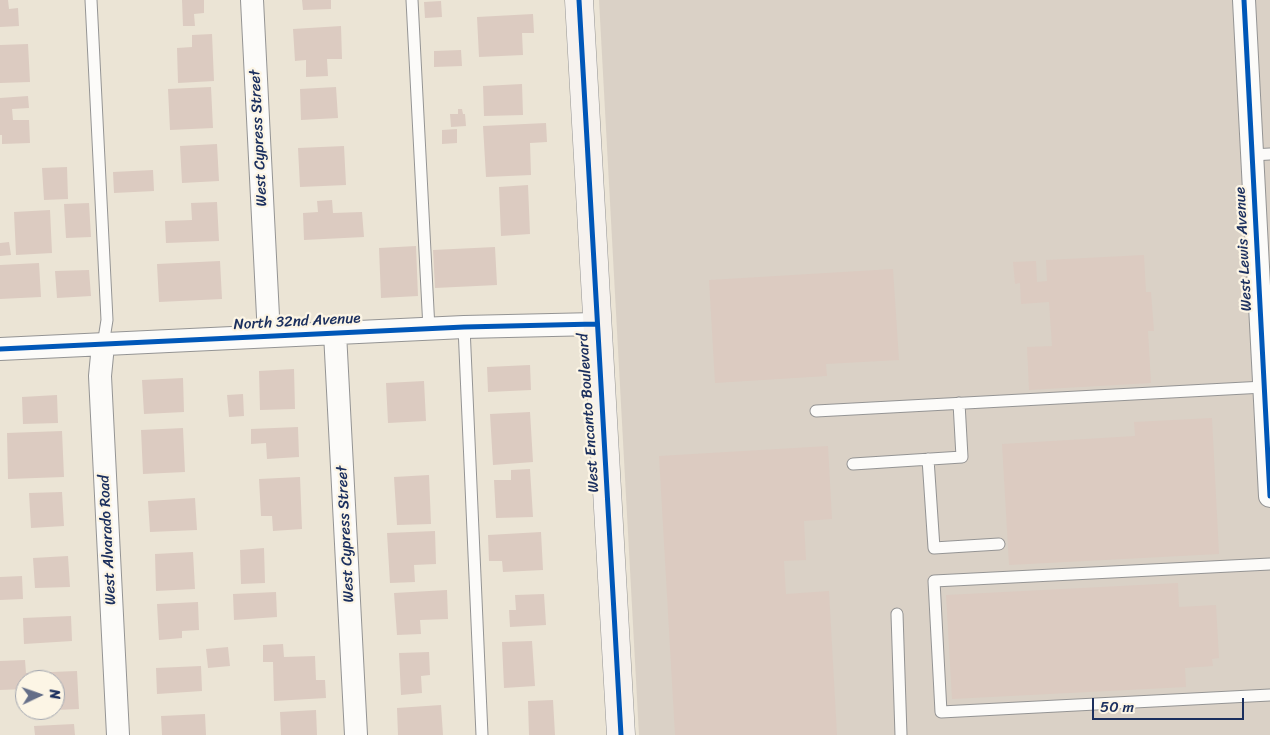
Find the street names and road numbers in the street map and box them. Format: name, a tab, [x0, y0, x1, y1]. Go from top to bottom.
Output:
street label: West Cypress Street	[246, 69, 272, 207]
street label: West Lewis Avenue	[1232, 186, 1256, 312]
street label: North 32nd Avenue	[233, 310, 361, 334]
street label: West Encanto Boulevard	[574, 333, 604, 493]
street label: West Cypress Street	[333, 465, 359, 603]
street label: West Alvarado Road	[96, 474, 120, 606]

